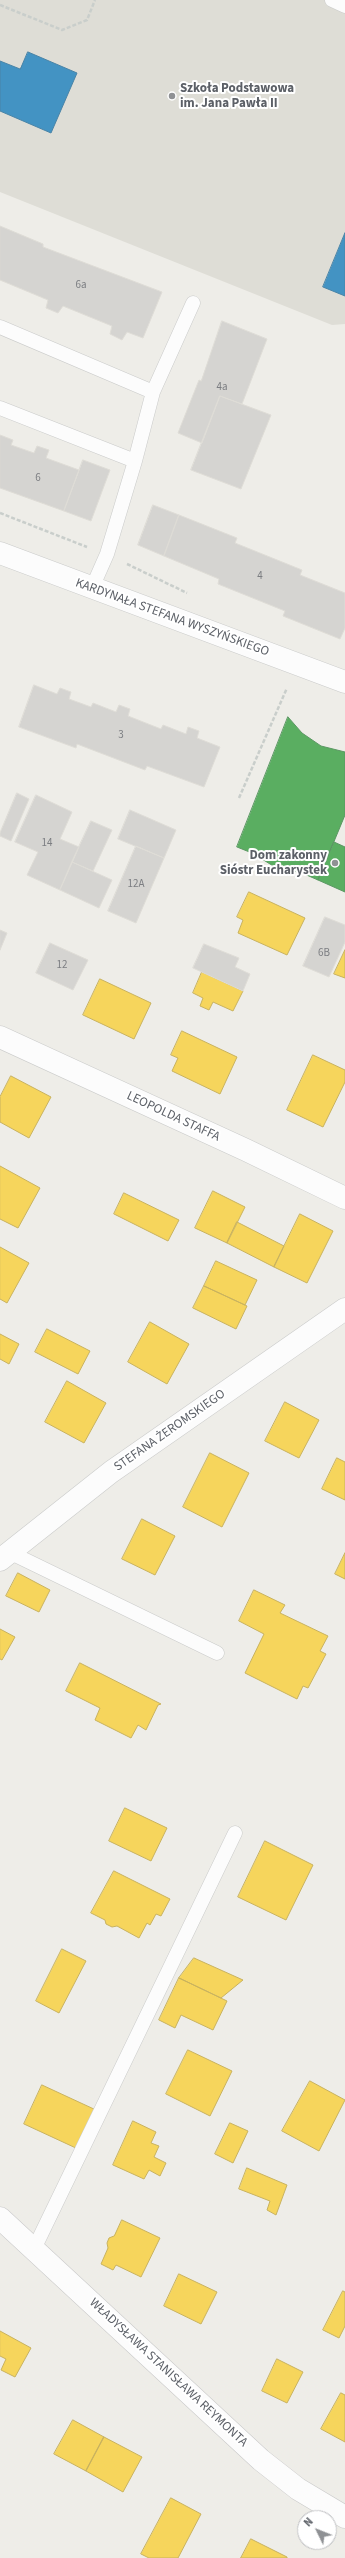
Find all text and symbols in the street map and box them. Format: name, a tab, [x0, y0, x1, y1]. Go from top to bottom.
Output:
place label: Szkoła Podstawowa im. Jana Pawła II	[180, 81, 294, 112]
marker: Szkoła Podstawowa im. Jana Pawła II	[167, 91, 177, 101]
house number: 6a	[75, 279, 87, 293]
house number: 4a	[216, 381, 228, 395]
house number: 6	[35, 472, 41, 486]
house number: 4	[257, 570, 263, 584]
street label: KARDYNAŁA STEFANA WYSZYŃSKIEGO	[73, 576, 271, 660]
house number: 3	[118, 729, 124, 743]
house number: 14	[42, 837, 52, 851]
place label: Dom zakonny Sióstr Eucharystek	[220, 848, 327, 879]
marker: Dom zakonny Sióstr Eucharystek	[330, 858, 340, 868]
house number: 12A	[128, 878, 144, 892]
house number: 6B	[318, 947, 330, 961]
house number: 12	[57, 959, 67, 973]
street label: LEOPOLDA STAFFA	[124, 1089, 222, 1145]
street label: STEFANA ŻEROMSKIEGO	[111, 1387, 229, 1475]
street label: WŁADYSŁAWA STANISŁAWA REYMONTA	[86, 2295, 250, 2451]
north arrow	[297, 2510, 337, 2550]
text: N	[301, 2514, 317, 2530]

